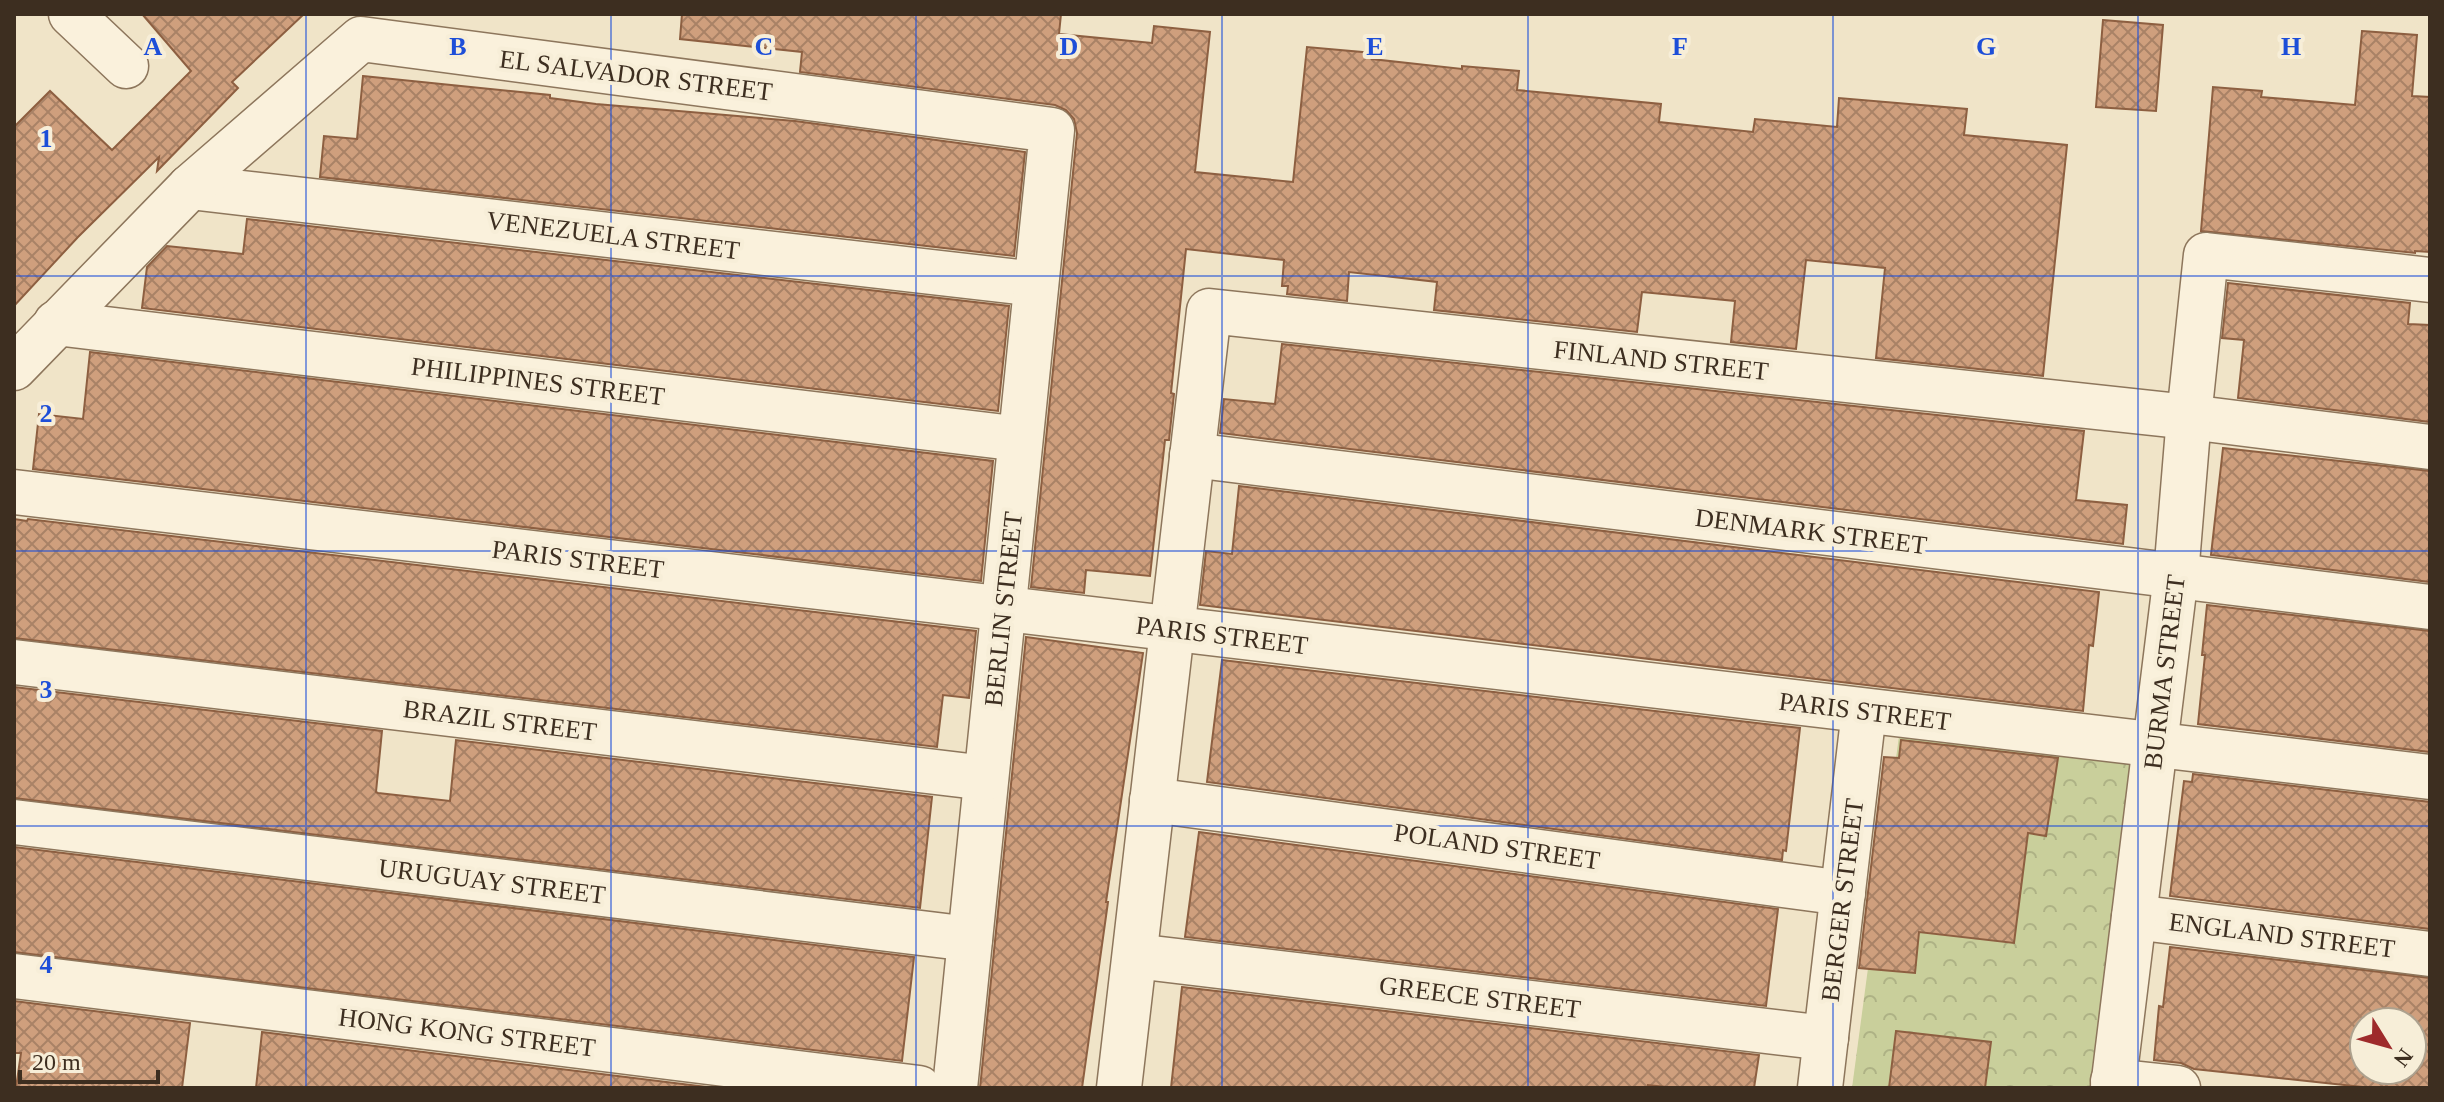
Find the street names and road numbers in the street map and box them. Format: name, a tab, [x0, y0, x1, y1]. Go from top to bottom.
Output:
street label: EL SALVADOR STREET	[498, 44, 774, 107]
street label: VENEZUELA STREET	[485, 206, 741, 265]
street label: FINLAND STREET	[1552, 335, 1770, 386]
street label: PHILIPPINES STREET	[410, 352, 666, 411]
street label: DENMARK STREET	[1693, 503, 1929, 560]
street label: BERLIN STREET	[979, 510, 1028, 708]
street label: PARIS STREET	[490, 535, 666, 584]
street label: BURMA STREET	[2138, 573, 2191, 771]
street label: PARIS STREET	[1134, 611, 1310, 660]
street label: PARIS STREET	[1777, 687, 1953, 736]
street label: BRAZIL STREET	[402, 694, 598, 747]
street label: BERGER STREET	[1816, 797, 1869, 1003]
street label: POLAND STREET	[1392, 818, 1602, 875]
street label: URUGUAY STREET	[377, 853, 607, 910]
street label: ENGLAND STREET	[2167, 907, 2397, 964]
street label: GREECE STREET	[1377, 971, 1583, 1024]
street label: HONG KONG STREET	[337, 1002, 597, 1063]

